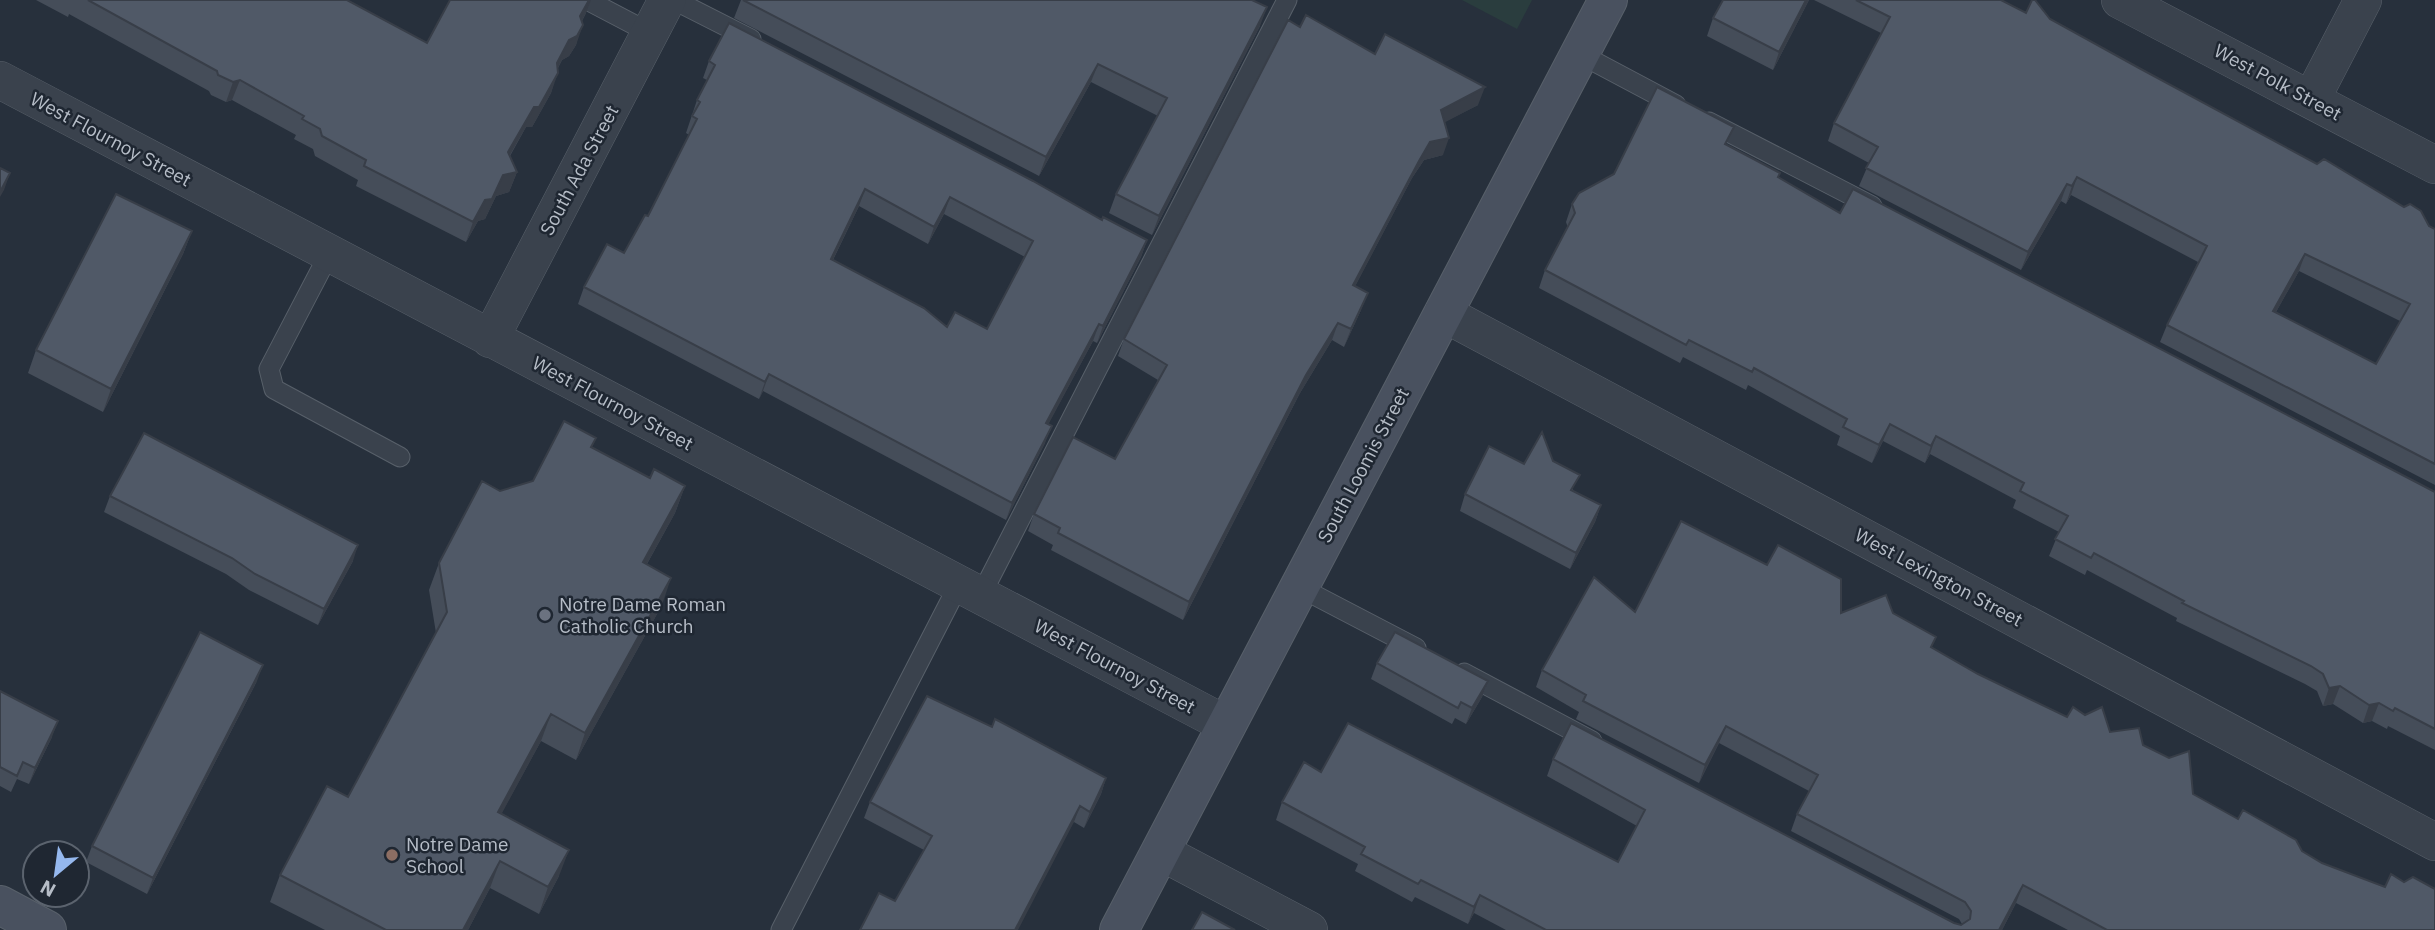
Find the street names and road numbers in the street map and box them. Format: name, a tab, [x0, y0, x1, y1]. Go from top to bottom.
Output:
street label: West Polk Street	[2210, 38, 2346, 126]
street label: West Flournoy Street	[26, 86, 196, 192]
street label: South Ada Street	[535, 101, 623, 239]
street label: West Flournoy Street	[528, 350, 698, 456]
street label: South Loomis Street	[1312, 383, 1414, 547]
street label: West Lexington Street	[1851, 523, 2027, 631]
street label: West Flournoy Street	[1030, 613, 1200, 719]

